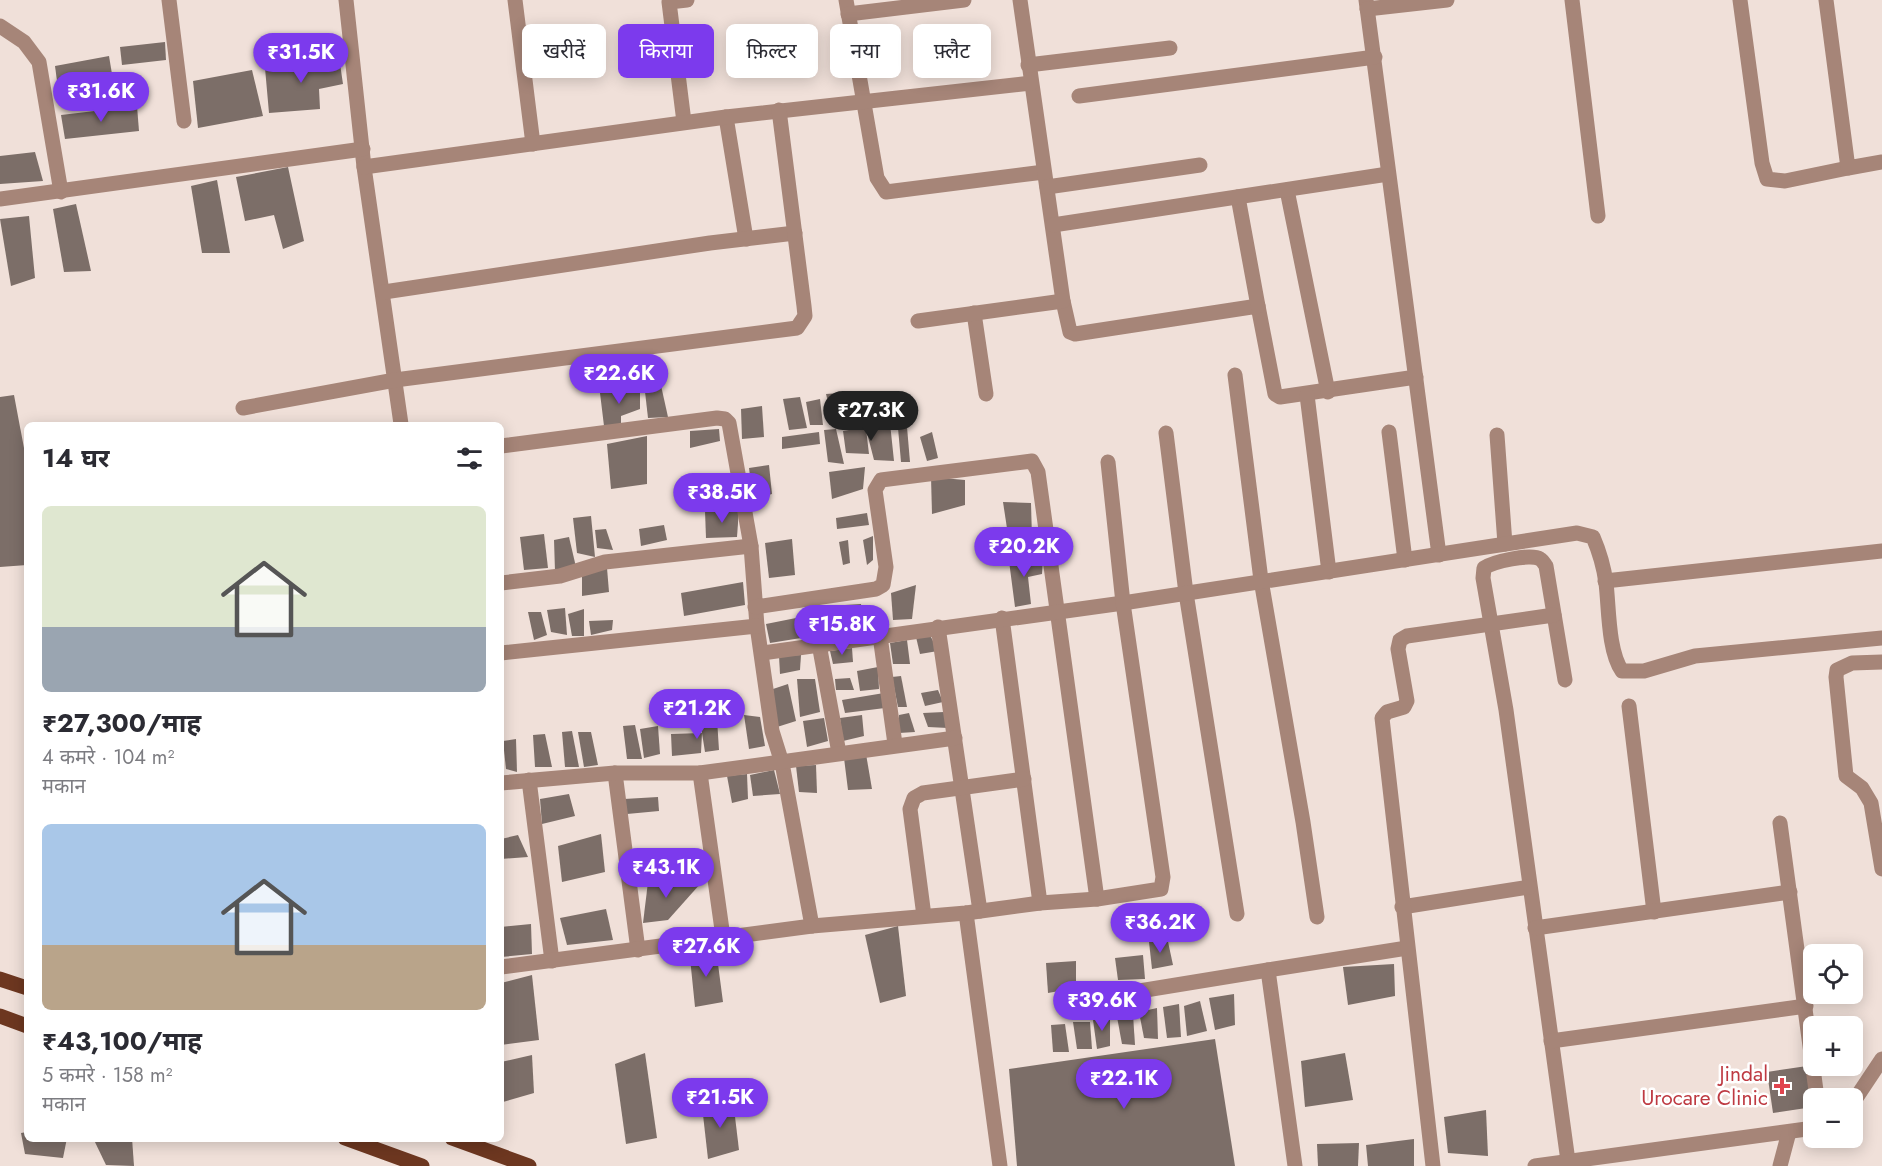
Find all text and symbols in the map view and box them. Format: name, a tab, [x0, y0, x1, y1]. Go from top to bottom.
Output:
chip: खरीदें	[522, 24, 606, 78]
chip: किराया	[618, 24, 714, 78]
chip: फ़िल्टर	[726, 24, 818, 78]
chip: नया	[830, 24, 901, 78]
chip: फ़्लैट	[913, 24, 991, 78]
pin: ₹31.5K	[252, 33, 350, 84]
text: ₹31.5K	[267, 38, 335, 67]
pin: ₹31.6K	[52, 72, 150, 123]
text: ₹31.6K	[67, 77, 135, 106]
pin: ₹22.6K	[570, 354, 668, 405]
text: ₹22.6K	[583, 359, 655, 388]
pin: ₹27.3K	[822, 391, 920, 442]
text: ₹27.3K	[837, 396, 905, 425]
text: 14 घर	[42, 439, 110, 477]
icon: filters	[453, 442, 486, 475]
pin: ₹38.5K	[673, 473, 771, 524]
text: ₹38.5K	[687, 478, 757, 507]
pin: ₹20.2K	[975, 527, 1073, 578]
text: ₹20.2K	[988, 532, 1060, 561]
icon: home	[210, 545, 318, 653]
pin: ₹15.8K	[793, 605, 891, 656]
text: ₹15.8K	[808, 610, 876, 639]
pin: ₹21.2K	[648, 689, 746, 740]
text: ₹21.2K	[663, 694, 731, 723]
text: ₹27,300/माह	[42, 704, 201, 742]
text: 4 कमरे · 104 m²	[42, 743, 174, 772]
text: मकान	[42, 772, 86, 801]
pin: ₹43.1K	[617, 848, 715, 899]
text: ₹43.1K	[632, 853, 700, 882]
icon: home	[210, 863, 318, 971]
pin: ₹36.2K	[1111, 903, 1209, 954]
text: ₹36.2K	[1125, 908, 1195, 937]
pin: ₹27.6K	[657, 927, 755, 978]
text: ₹27.6K	[672, 932, 740, 961]
map controls	[1803, 944, 1863, 1148]
button: locate	[1803, 944, 1863, 1004]
pin: ₹39.6K	[1053, 981, 1151, 1032]
text: ₹39.6K	[1067, 986, 1137, 1015]
button: +	[1803, 1016, 1863, 1076]
text: ₹43,100/माह	[42, 1022, 202, 1060]
pin: ₹22.1K	[1075, 1059, 1173, 1110]
place label: Jindal Urocare Clinic	[1641, 1059, 1768, 1113]
text: 5 कमरे · 158 m²	[42, 1061, 173, 1090]
text: ₹22.1K	[1090, 1064, 1158, 1093]
marker: Jindal Urocare Clinic	[1773, 1077, 1791, 1095]
pin: ₹21.5K	[671, 1078, 769, 1129]
text: ₹21.5K	[686, 1083, 754, 1112]
button: −	[1803, 1088, 1863, 1148]
text: मकान	[42, 1090, 86, 1119]

